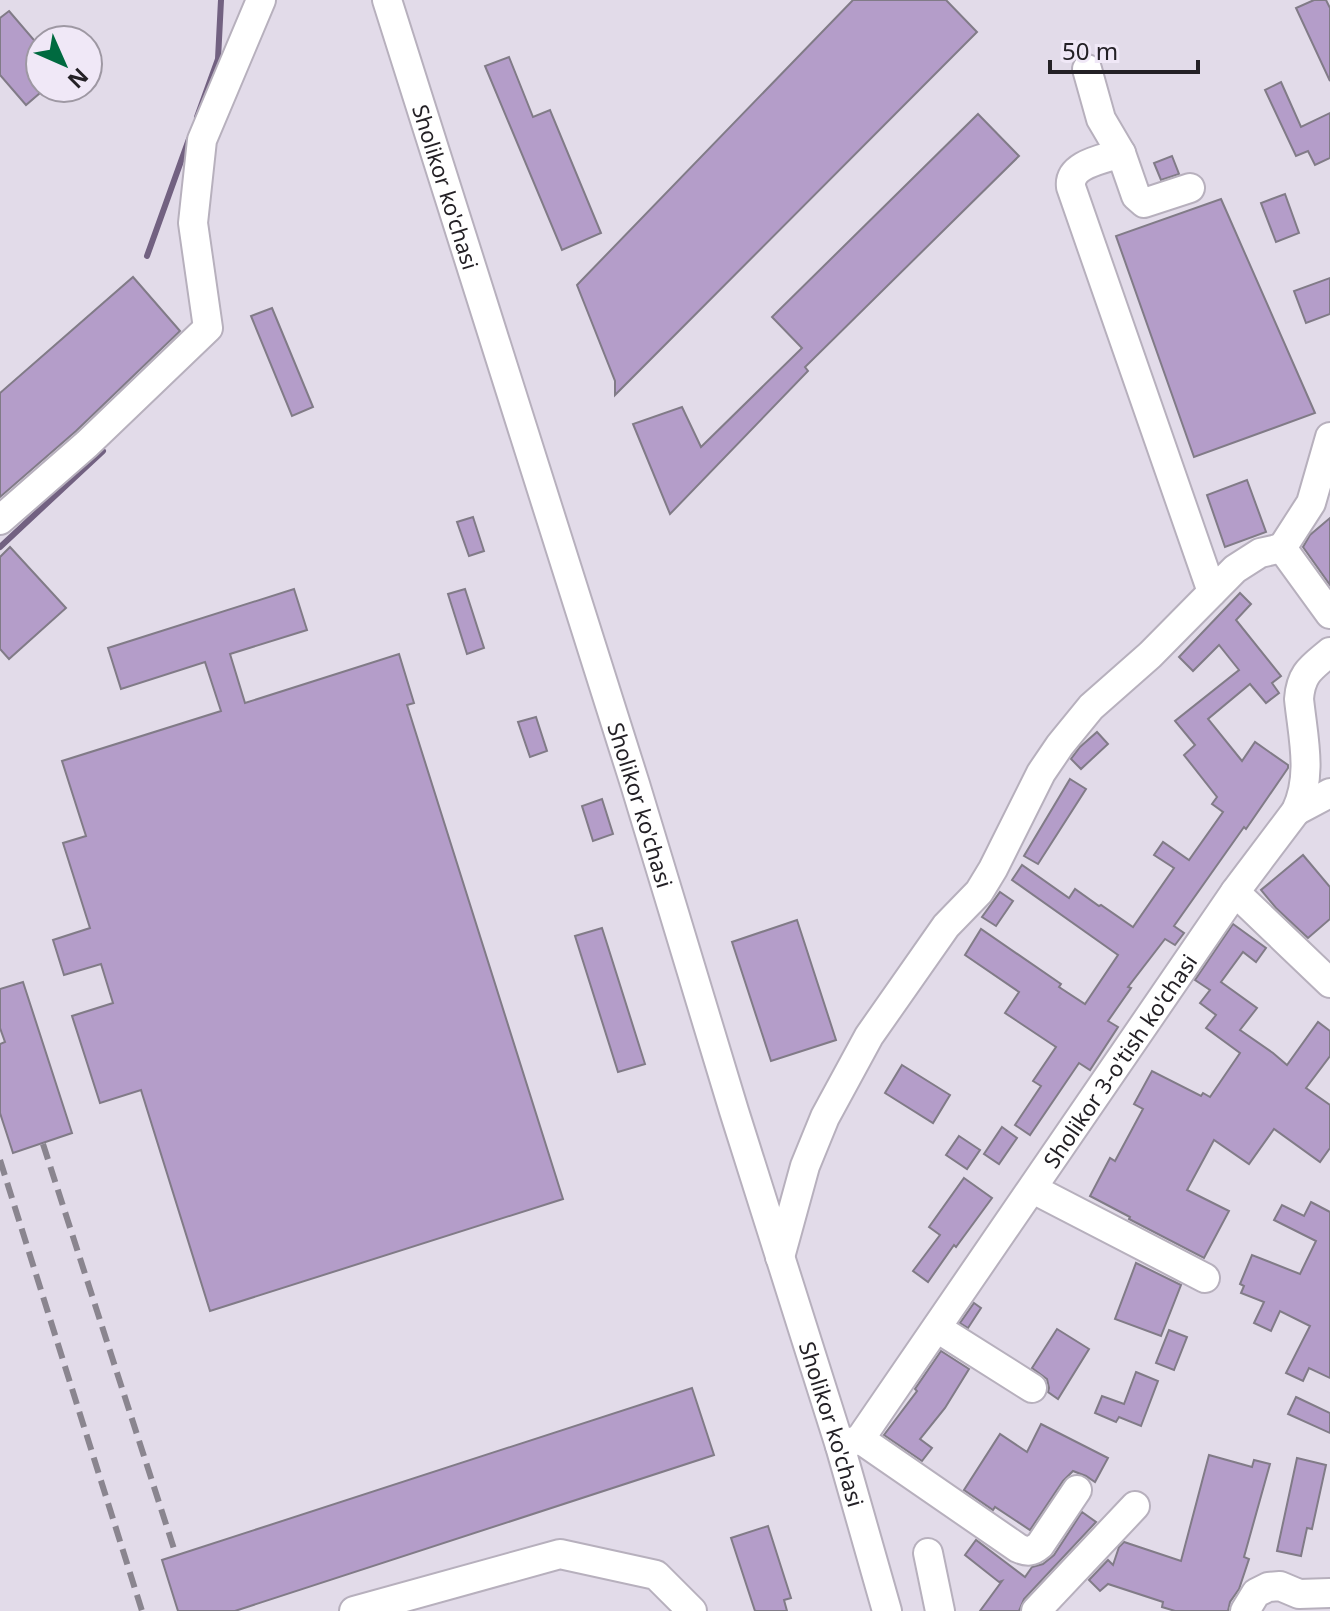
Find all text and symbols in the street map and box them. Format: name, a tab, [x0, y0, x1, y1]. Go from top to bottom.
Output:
north arrow	[24, 24, 104, 104]
scale bar	[1050, 24, 1198, 74]
text: 50 m	[1062, 34, 1118, 67]
text: N	[62, 62, 96, 96]
street label: Sholikor ko'chasi	[406, 101, 486, 273]
street label: Sholikor ko'chasi	[601, 718, 680, 891]
street label: Sholikor 3-o'tish ko'chasi	[1036, 948, 1203, 1173]
street label: Sholikor ko'chasi	[793, 1337, 872, 1510]

